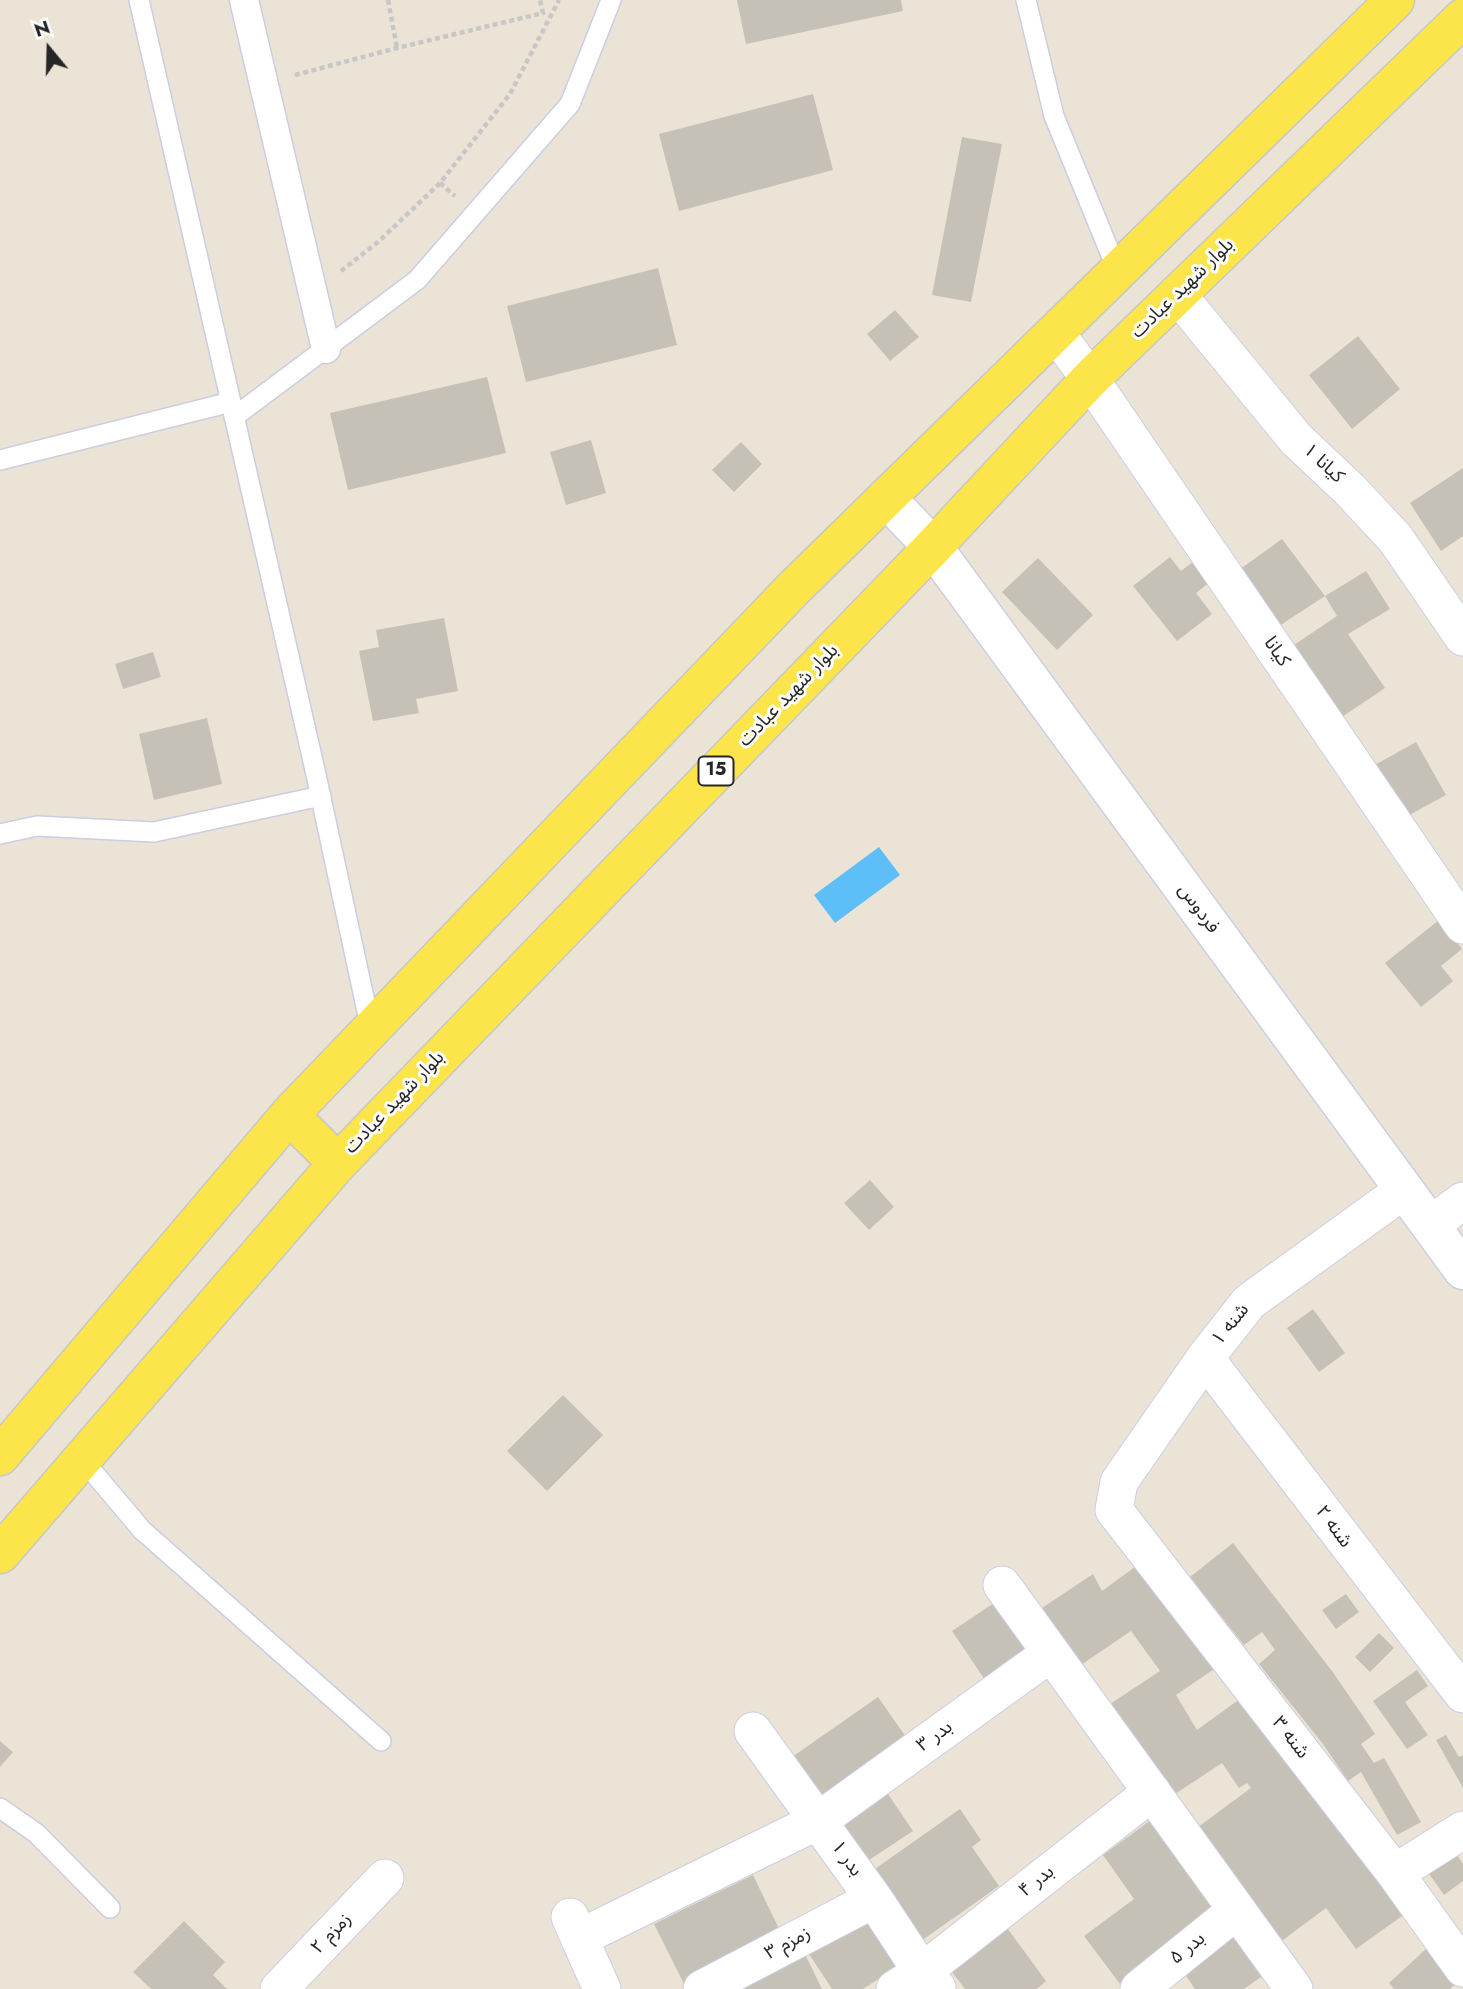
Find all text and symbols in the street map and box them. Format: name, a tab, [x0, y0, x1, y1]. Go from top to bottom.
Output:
text: N	[30, 13, 54, 44]
north arrow	[14, 14, 84, 84]
street label: بلوار شهید عبادت	[1127, 234, 1239, 344]
street label: کیانا ۱	[1298, 439, 1348, 489]
street label: کیانا	[1258, 633, 1294, 671]
street label: بلوار شهید عبادت	[734, 640, 844, 752]
road number: 15	[698, 756, 734, 786]
street label: فردوس	[1172, 880, 1224, 938]
street label: بلوار شهید عبادت	[340, 1047, 450, 1159]
street label: شنه ۱	[1207, 1299, 1255, 1351]
street label: شنه ۲	[1310, 1501, 1356, 1553]
street label: شنه ۳	[1266, 1712, 1314, 1764]
street label: بدر ۳	[913, 1716, 957, 1758]
street label: بدر ۱	[825, 1837, 867, 1881]
street label: بدر ۴	[1015, 1861, 1059, 1903]
street label: زمزم ۲	[307, 1909, 357, 1959]
street label: زمزم ۳	[761, 1922, 815, 1966]
street label: بدر ۵	[1166, 1928, 1210, 1970]

